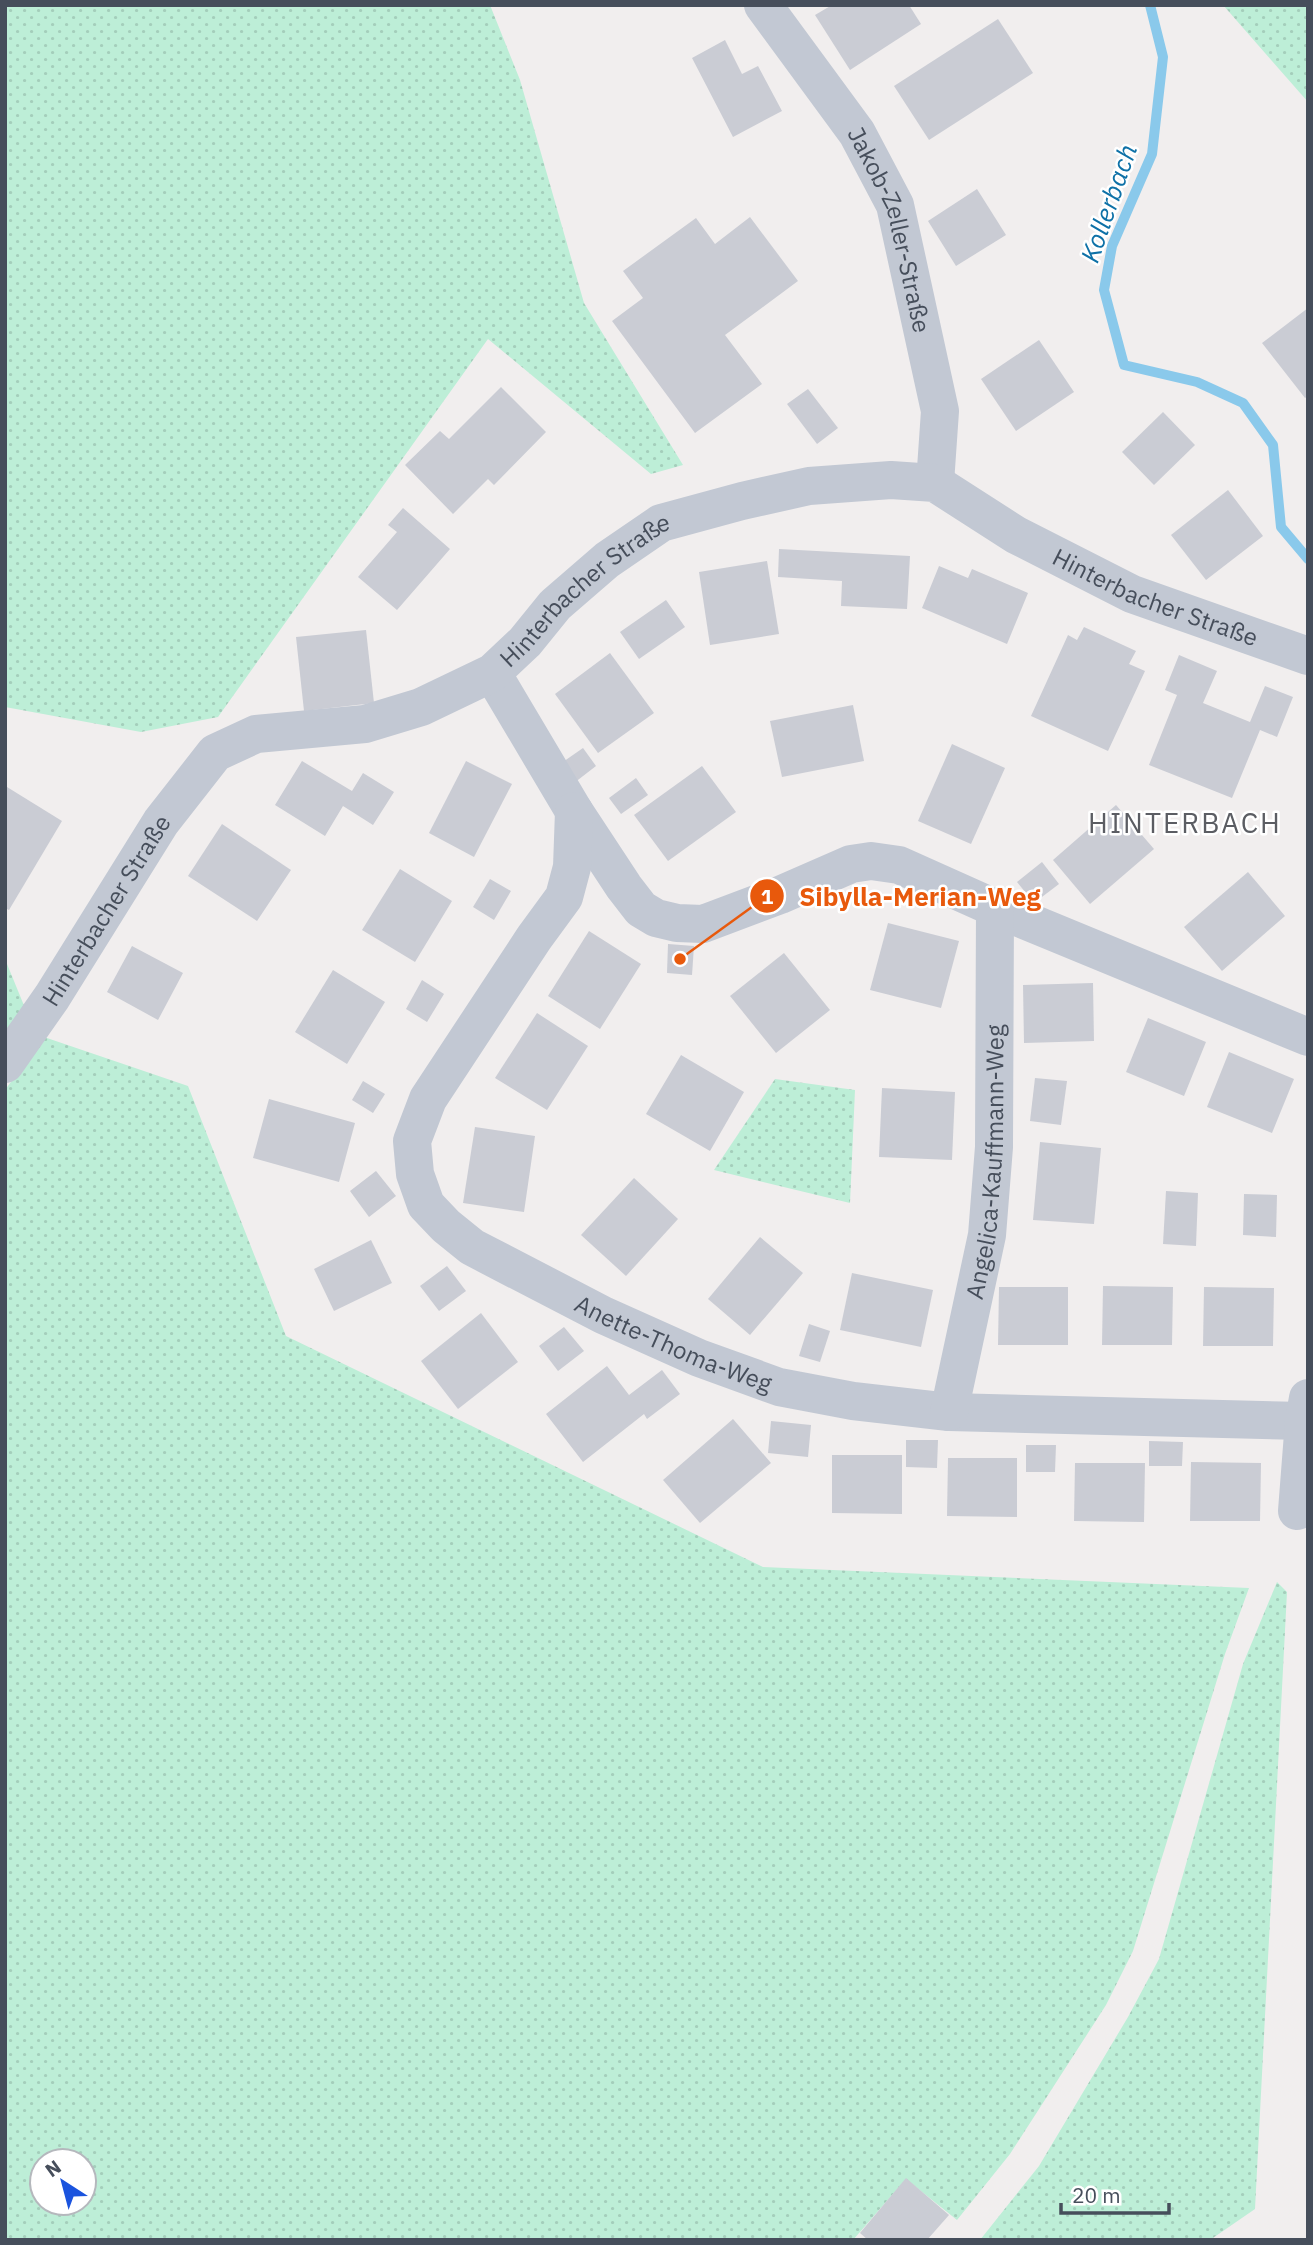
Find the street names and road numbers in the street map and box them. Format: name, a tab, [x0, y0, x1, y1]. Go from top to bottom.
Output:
street label: Jakob-Zeller-Straße	[840, 121, 938, 336]
street label: Hinterbacher Straße	[492, 505, 673, 674]
street label: Hinterbacher Straße	[1047, 540, 1263, 653]
street label: Hinterbacher Straße	[34, 809, 178, 1012]
street label: Angelica-Kauffmann-Weg	[958, 1024, 1011, 1302]
street label: Anette-Thoma-Weg	[570, 1287, 777, 1399]

